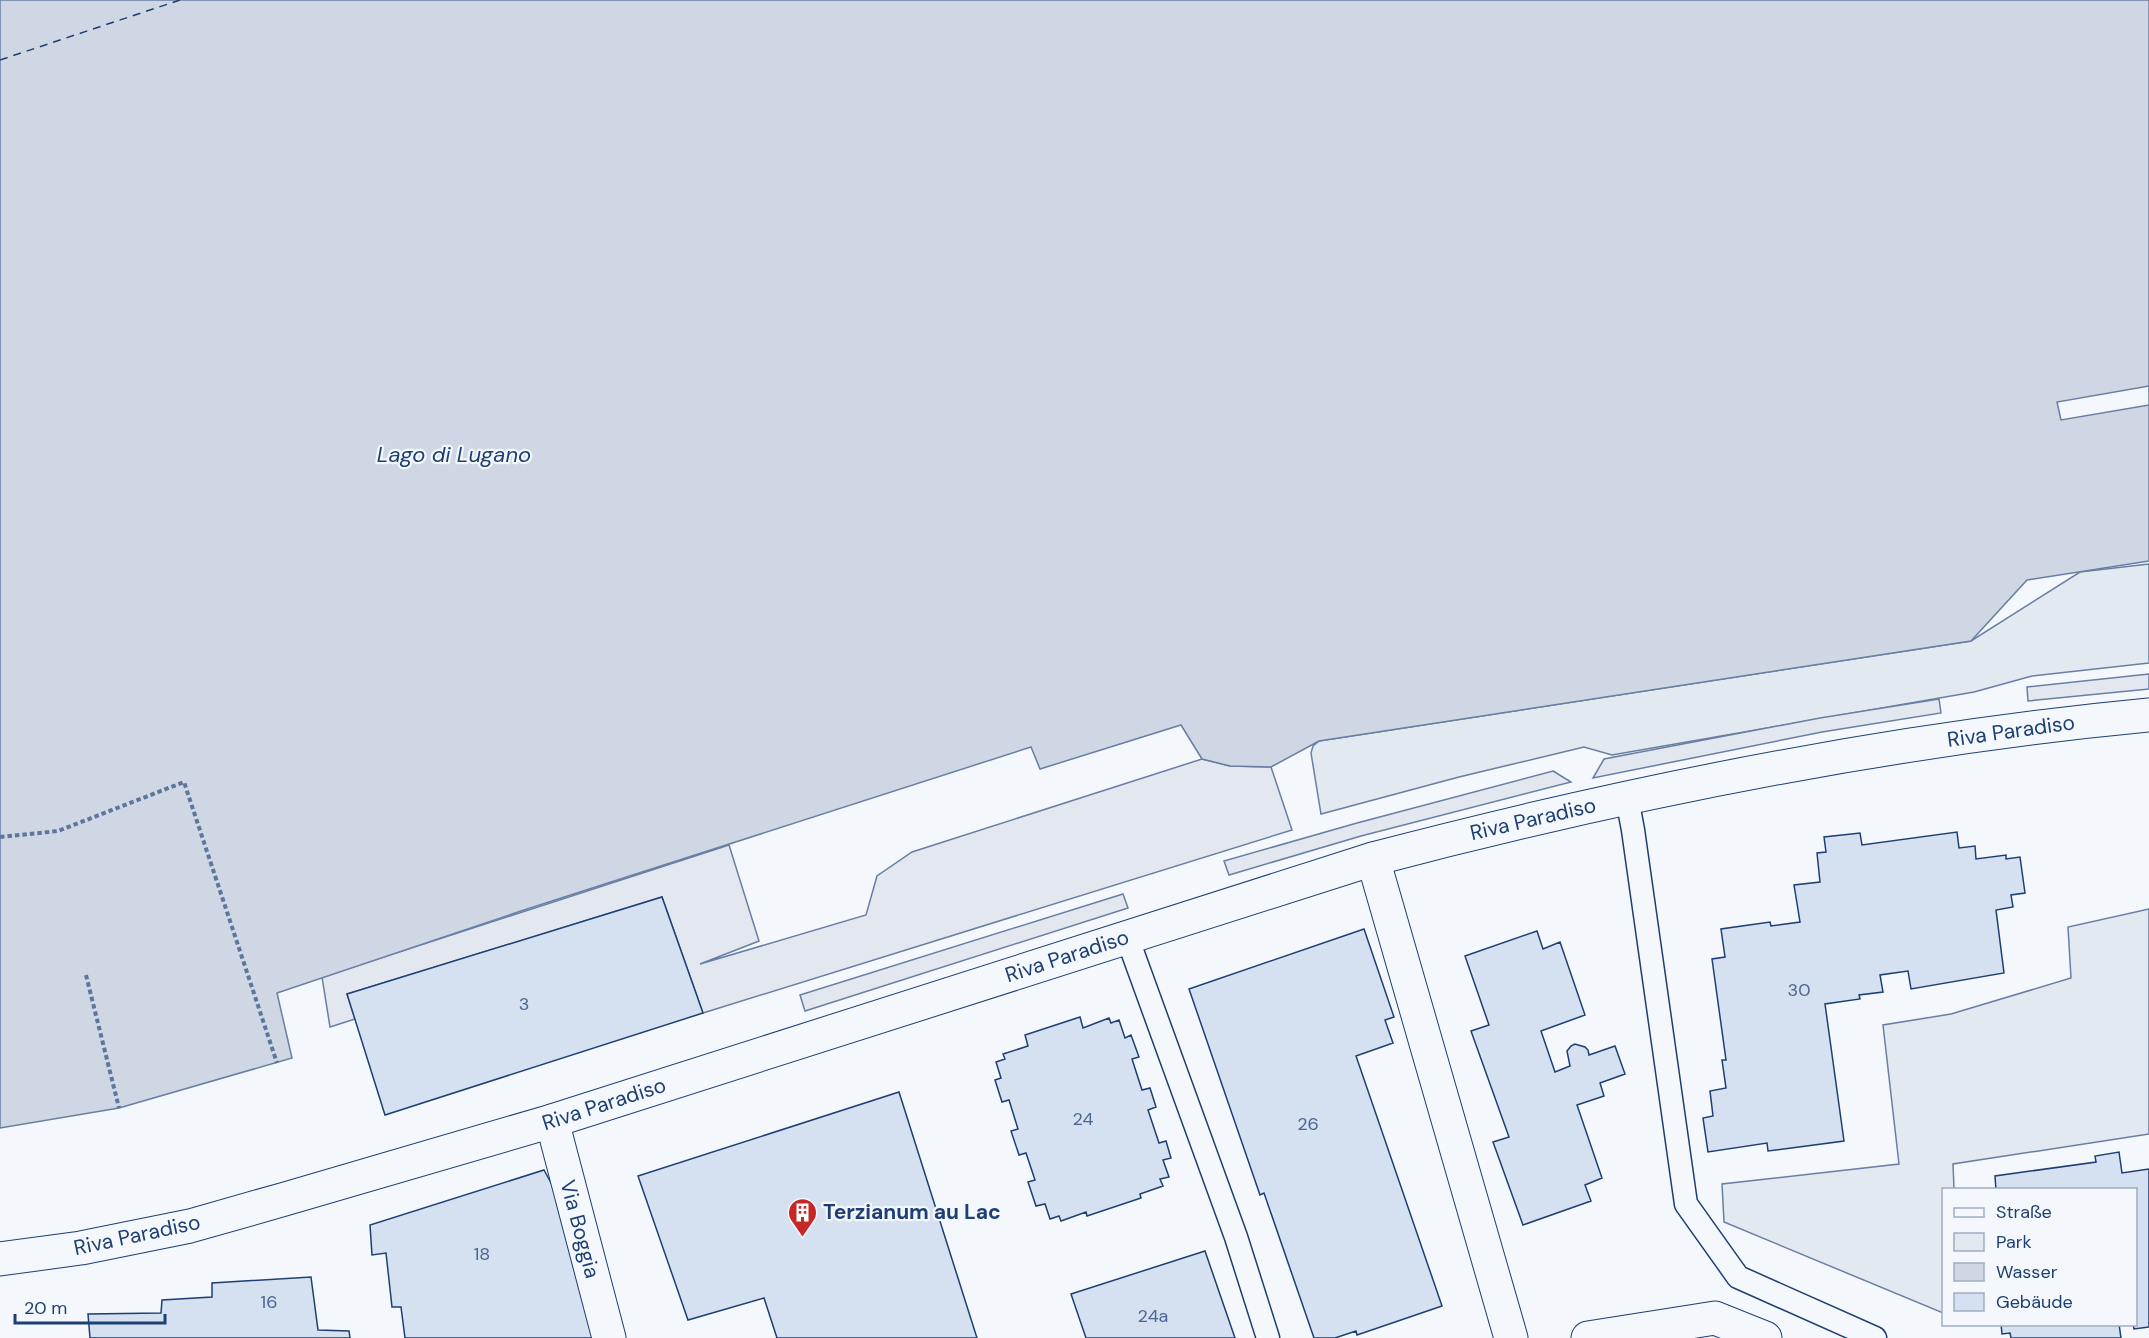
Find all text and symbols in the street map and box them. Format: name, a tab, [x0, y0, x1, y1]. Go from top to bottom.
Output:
water label: Lago di Lugano	[377, 440, 531, 469]
street label: Riva Paradiso	[1945, 708, 2077, 754]
street label: Riva Paradiso	[1467, 791, 1599, 847]
street label: Riva Paradiso	[1002, 923, 1132, 989]
house number: 30	[1788, 978, 1810, 1002]
house number: 3	[519, 992, 529, 1016]
street label: Riva Paradiso	[539, 1071, 669, 1137]
house number: 24	[1073, 1107, 1094, 1131]
house number: 26	[1297, 1112, 1319, 1136]
street label: Via Boggia	[553, 1177, 607, 1281]
legend	[1942, 1188, 2137, 1326]
building icon: Terzianum au Lac	[786, 1196, 818, 1238]
place label: Terzianum au Lac	[823, 1198, 1001, 1226]
text: Straße	[1996, 1200, 2052, 1224]
street label: Riva Paradiso	[71, 1208, 203, 1262]
text: Park	[1996, 1230, 2032, 1254]
house number: 18	[474, 1242, 490, 1266]
text: Wasser	[1996, 1260, 2058, 1284]
scale bar	[15, 1287, 165, 1325]
house number: 16	[261, 1290, 277, 1314]
text: Gebäude	[1996, 1290, 2073, 1314]
text: 20 m	[24, 1296, 67, 1320]
house number: 24a	[1138, 1304, 1168, 1328]

